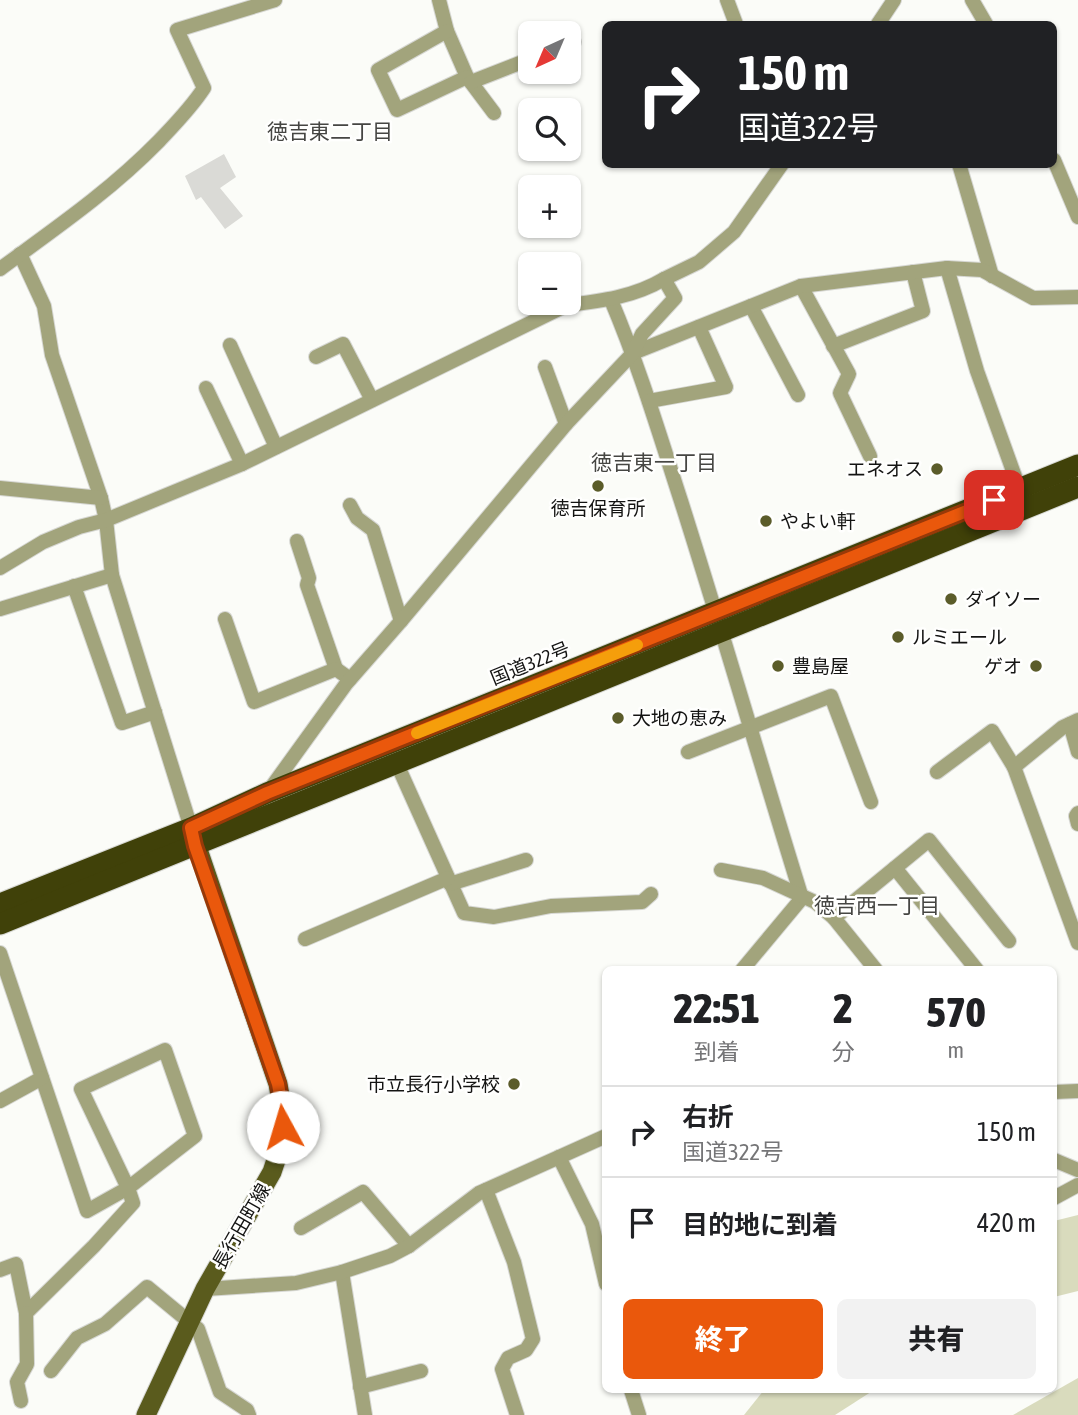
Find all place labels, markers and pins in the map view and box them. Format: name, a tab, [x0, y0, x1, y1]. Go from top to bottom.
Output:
place label: エネオス	[847, 458, 923, 480]
marker: エネオス	[929, 461, 945, 477]
pin	[964, 470, 1024, 530]
marker: 徳吉保育所	[590, 478, 606, 494]
place label: 徳吉保育所	[550, 497, 646, 519]
place label: やよい軒	[780, 510, 856, 532]
marker: やよい軒	[758, 513, 774, 529]
place label: ダイソー	[965, 588, 1041, 610]
marker: ダイソー	[943, 591, 959, 607]
place label: ルミエール	[912, 626, 1007, 648]
marker: ルミエール	[890, 629, 906, 645]
place label: 豊島屋	[792, 655, 849, 677]
place label: ゲオ	[984, 655, 1022, 677]
marker: 豊島屋	[770, 658, 786, 674]
marker: ゲオ	[1028, 658, 1044, 674]
place label: 大地の恵み	[632, 707, 727, 729]
marker: 大地の恵み	[610, 710, 626, 726]
place label: 市立長行小学校	[367, 1073, 500, 1095]
marker: 市立長行小学校	[506, 1076, 522, 1092]

